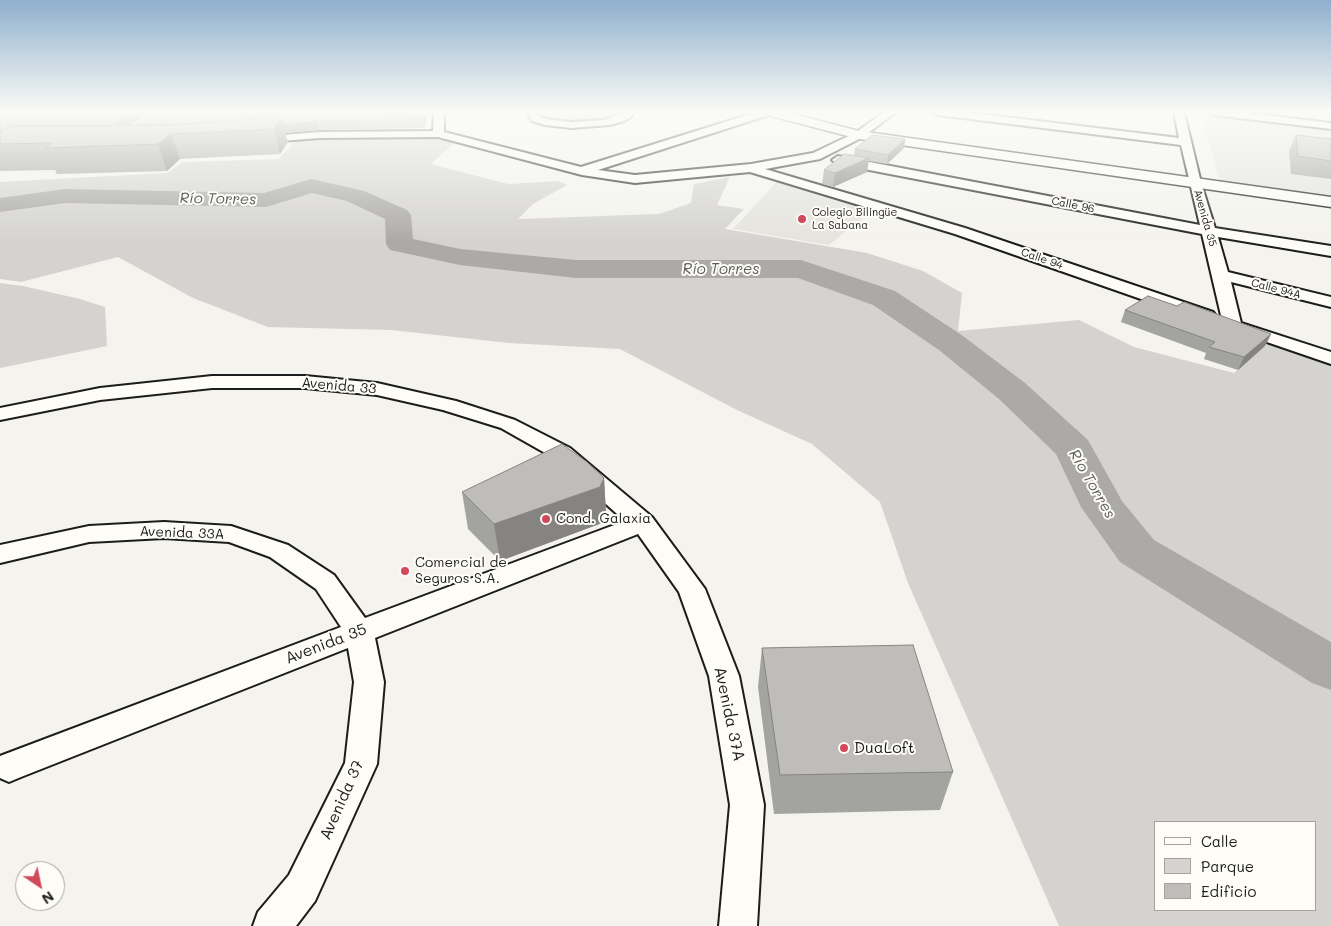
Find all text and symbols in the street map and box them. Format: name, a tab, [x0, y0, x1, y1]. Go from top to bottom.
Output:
street label: Avenida 35	[1191, 188, 1219, 248]
water label: Río Torres	[179, 189, 257, 209]
street label: Calle 96	[1050, 194, 1096, 216]
place label: Colegio Bilingüe La Sabana	[812, 206, 897, 232]
marker: Colegio Bilingüe La Sabana	[796, 213, 808, 225]
street label: Calle 94	[1019, 246, 1065, 272]
water label: Río Torres	[683, 260, 759, 278]
street label: Calle 94A	[1250, 276, 1302, 302]
street label: Avenida 33	[301, 374, 377, 398]
water label: Río Torres	[1065, 446, 1119, 522]
place label: Cond. Galaxia	[556, 511, 651, 527]
marker: Cond. Galaxia	[540, 513, 552, 525]
street label: Avenida 33A	[139, 523, 225, 543]
place label: Comercial de Seguros S.A.	[415, 555, 507, 588]
marker: Comercial de Seguros S.A.	[399, 565, 411, 577]
street label: Avenida 35	[283, 620, 369, 668]
street label: Avenida 37A	[710, 665, 748, 763]
place label: DuaLoft	[854, 738, 915, 758]
marker: DuaLoft	[838, 742, 850, 754]
street label: Avenida 37	[316, 757, 368, 843]
legend	[1154, 821, 1316, 911]
text: Calle	[1201, 831, 1238, 851]
text: Parque	[1201, 856, 1254, 876]
north arrow	[15, 861, 65, 911]
text: Edificio	[1201, 881, 1256, 901]
text: N	[38, 887, 58, 909]

